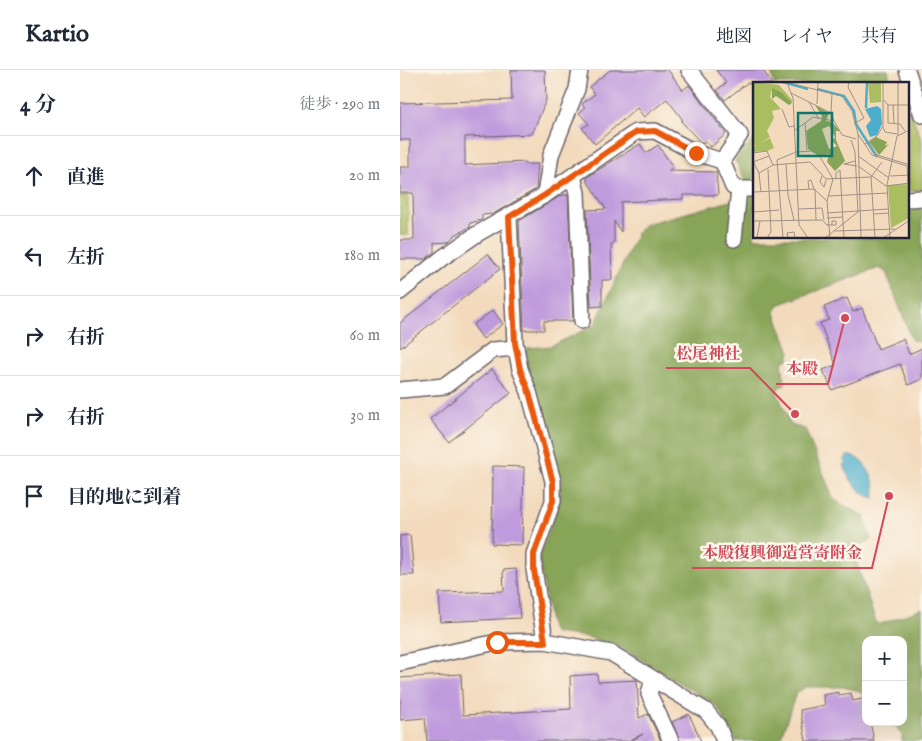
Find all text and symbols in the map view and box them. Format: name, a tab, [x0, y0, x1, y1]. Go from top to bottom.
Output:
text: Kartio	[25, 19, 89, 50]
text: 地図	[716, 26, 752, 49]
text: レイヤ	[780, 26, 833, 49]
text: 共有	[861, 26, 897, 49]
inset map	[753, 82, 910, 239]
text: 4 分	[20, 92, 56, 119]
text: 徒歩 · 290 m	[299, 95, 380, 115]
route end	[685, 142, 708, 165]
icon: ahead	[20, 162, 48, 190]
text: 直進	[67, 166, 105, 190]
text: 20 m	[349, 166, 380, 186]
icon: left	[20, 242, 48, 270]
text: 左折	[67, 246, 105, 270]
text: 180 m	[344, 246, 380, 266]
icon: right	[20, 322, 48, 350]
text: 右折	[67, 326, 105, 350]
text: 60 m	[350, 326, 380, 346]
callout: 松尾神社	[666, 337, 750, 368]
text: 松尾神社	[676, 345, 740, 365]
callout: 本殿	[776, 353, 828, 384]
text: 本殿	[786, 360, 818, 380]
icon: right	[20, 402, 48, 430]
text: 右折	[67, 406, 105, 430]
text: 30 m	[350, 406, 380, 426]
icon: arrive	[20, 482, 48, 510]
text: 目的地に到着	[67, 486, 181, 510]
callout: 本殿復興御造営寄附金	[692, 537, 872, 568]
text: 本殿復興御造営寄附金	[702, 544, 862, 564]
route start	[486, 631, 509, 654]
map controls	[862, 636, 907, 726]
button: +	[862, 636, 907, 681]
button: −	[862, 681, 907, 726]

